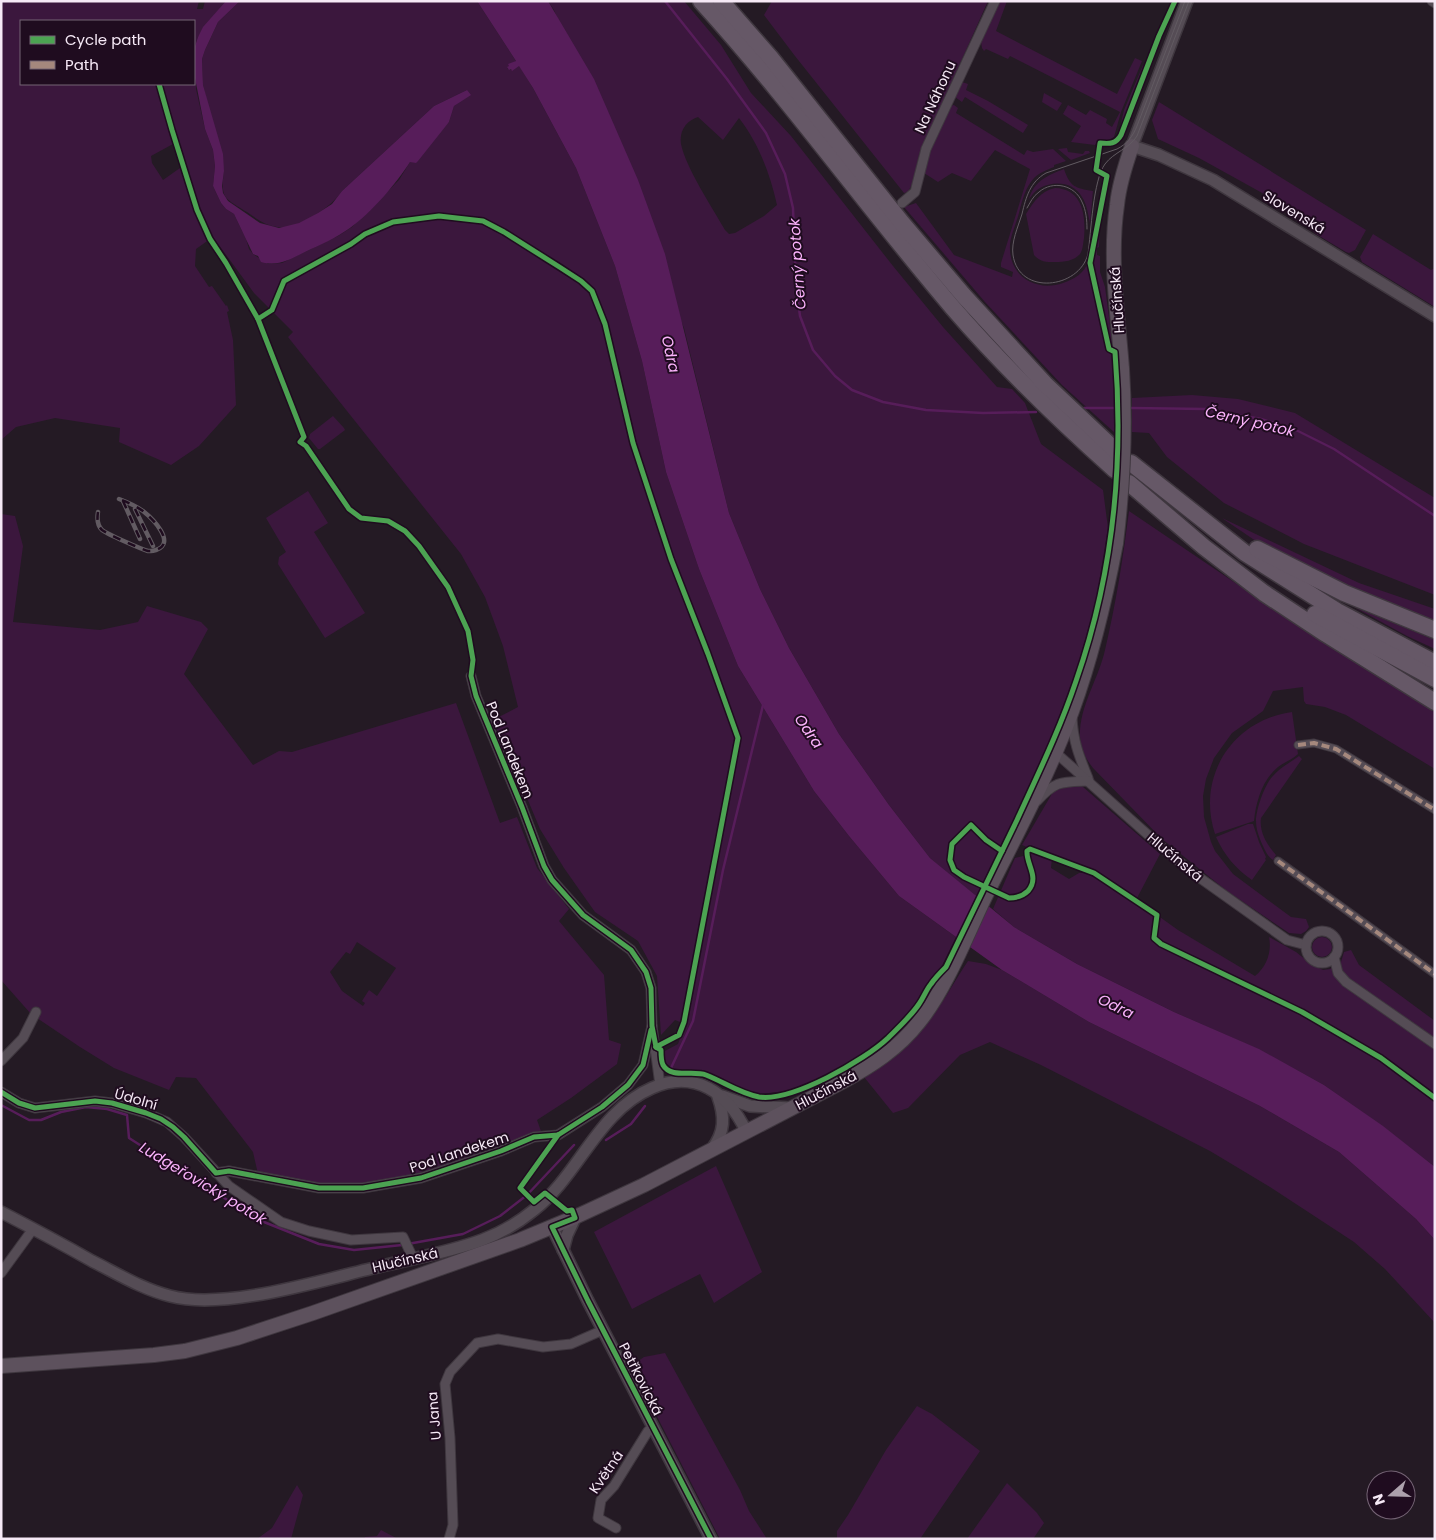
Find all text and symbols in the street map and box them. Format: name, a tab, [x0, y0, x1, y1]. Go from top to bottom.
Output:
legend	[20, 20, 195, 85]
text: Cycle path	[65, 29, 146, 50]
text: Path	[65, 54, 99, 75]
street label: Na Náhonu	[909, 57, 961, 137]
street label: Slovenská	[1259, 185, 1329, 239]
water label: Černý potok	[783, 216, 811, 310]
street label: Hlučínská	[1105, 266, 1129, 334]
water label: Odra	[657, 333, 685, 375]
water label: Černý potok	[1203, 400, 1298, 442]
street label: Pod Landekem	[481, 698, 539, 802]
water label: Odra	[790, 710, 828, 752]
street label: Hlučínská	[1143, 828, 1207, 886]
water label: Odra	[1094, 988, 1138, 1024]
street label: Hlučínská	[792, 1065, 860, 1115]
street label: Údolní	[112, 1083, 160, 1115]
street label: Pod Landekem	[407, 1127, 511, 1177]
water label: Ludgeřovický potok	[135, 1137, 272, 1230]
street label: Hlučínská	[370, 1243, 440, 1277]
street label: Petřkovická	[614, 1339, 668, 1419]
street label: U Jana	[422, 1391, 446, 1441]
street label: Květná	[584, 1446, 628, 1498]
north arrow	[1366, 1470, 1416, 1520]
text: N	[1368, 1491, 1390, 1508]

